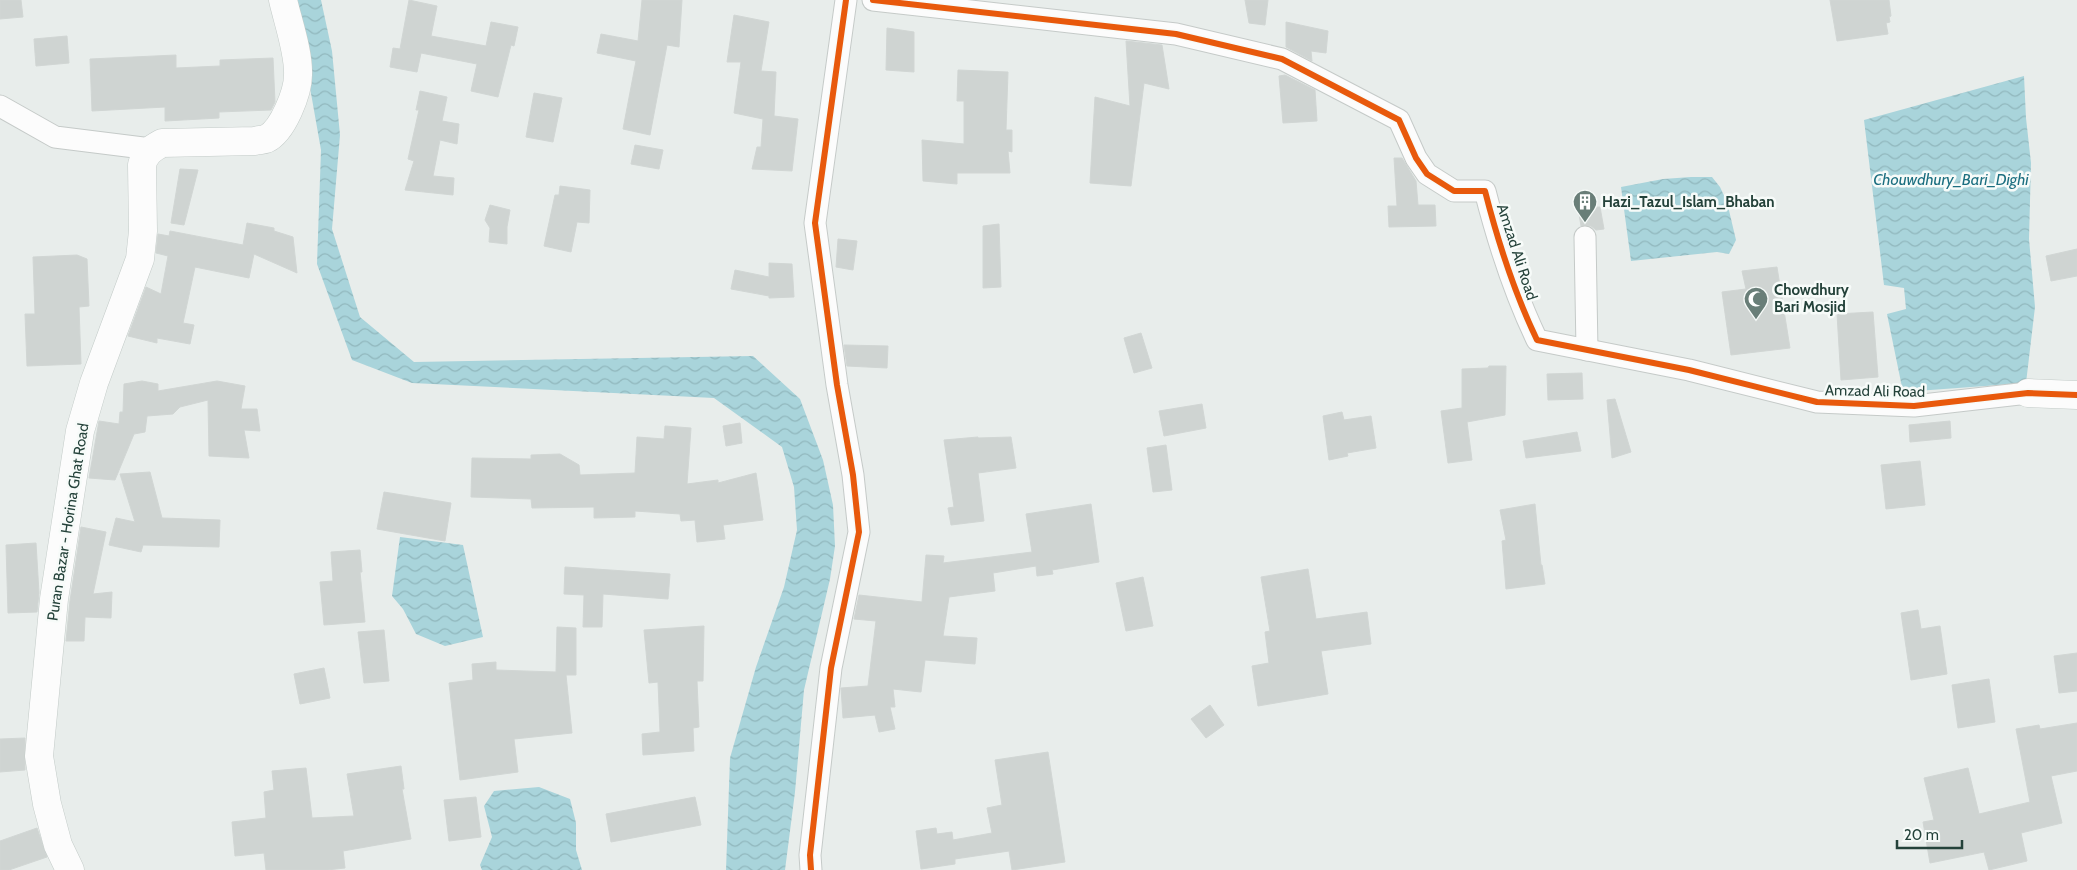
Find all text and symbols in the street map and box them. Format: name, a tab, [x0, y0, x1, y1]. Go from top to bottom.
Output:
water label: Chouwdhury_Bari_Dighi	[1873, 170, 2029, 189]
building icon: Hazi_Tazul_Islam_Bhaban	[1572, 189, 1598, 223]
place label: Hazi_Tazul_Islam_Bhaban	[1602, 193, 1775, 211]
street label: Amzad Ali Road	[1493, 202, 1541, 302]
place label: Chowdhury Bari Mosjid	[1774, 281, 1850, 316]
mosque icon: Chowdhury Bari Mosjid	[1743, 286, 1769, 320]
street label: Amzad Ali Road	[1825, 381, 1925, 401]
street label: Puran Bazar - Horina Ghat Road	[43, 422, 93, 622]
scale bar	[1897, 818, 1962, 850]
text: 20 m	[1904, 826, 1939, 844]

